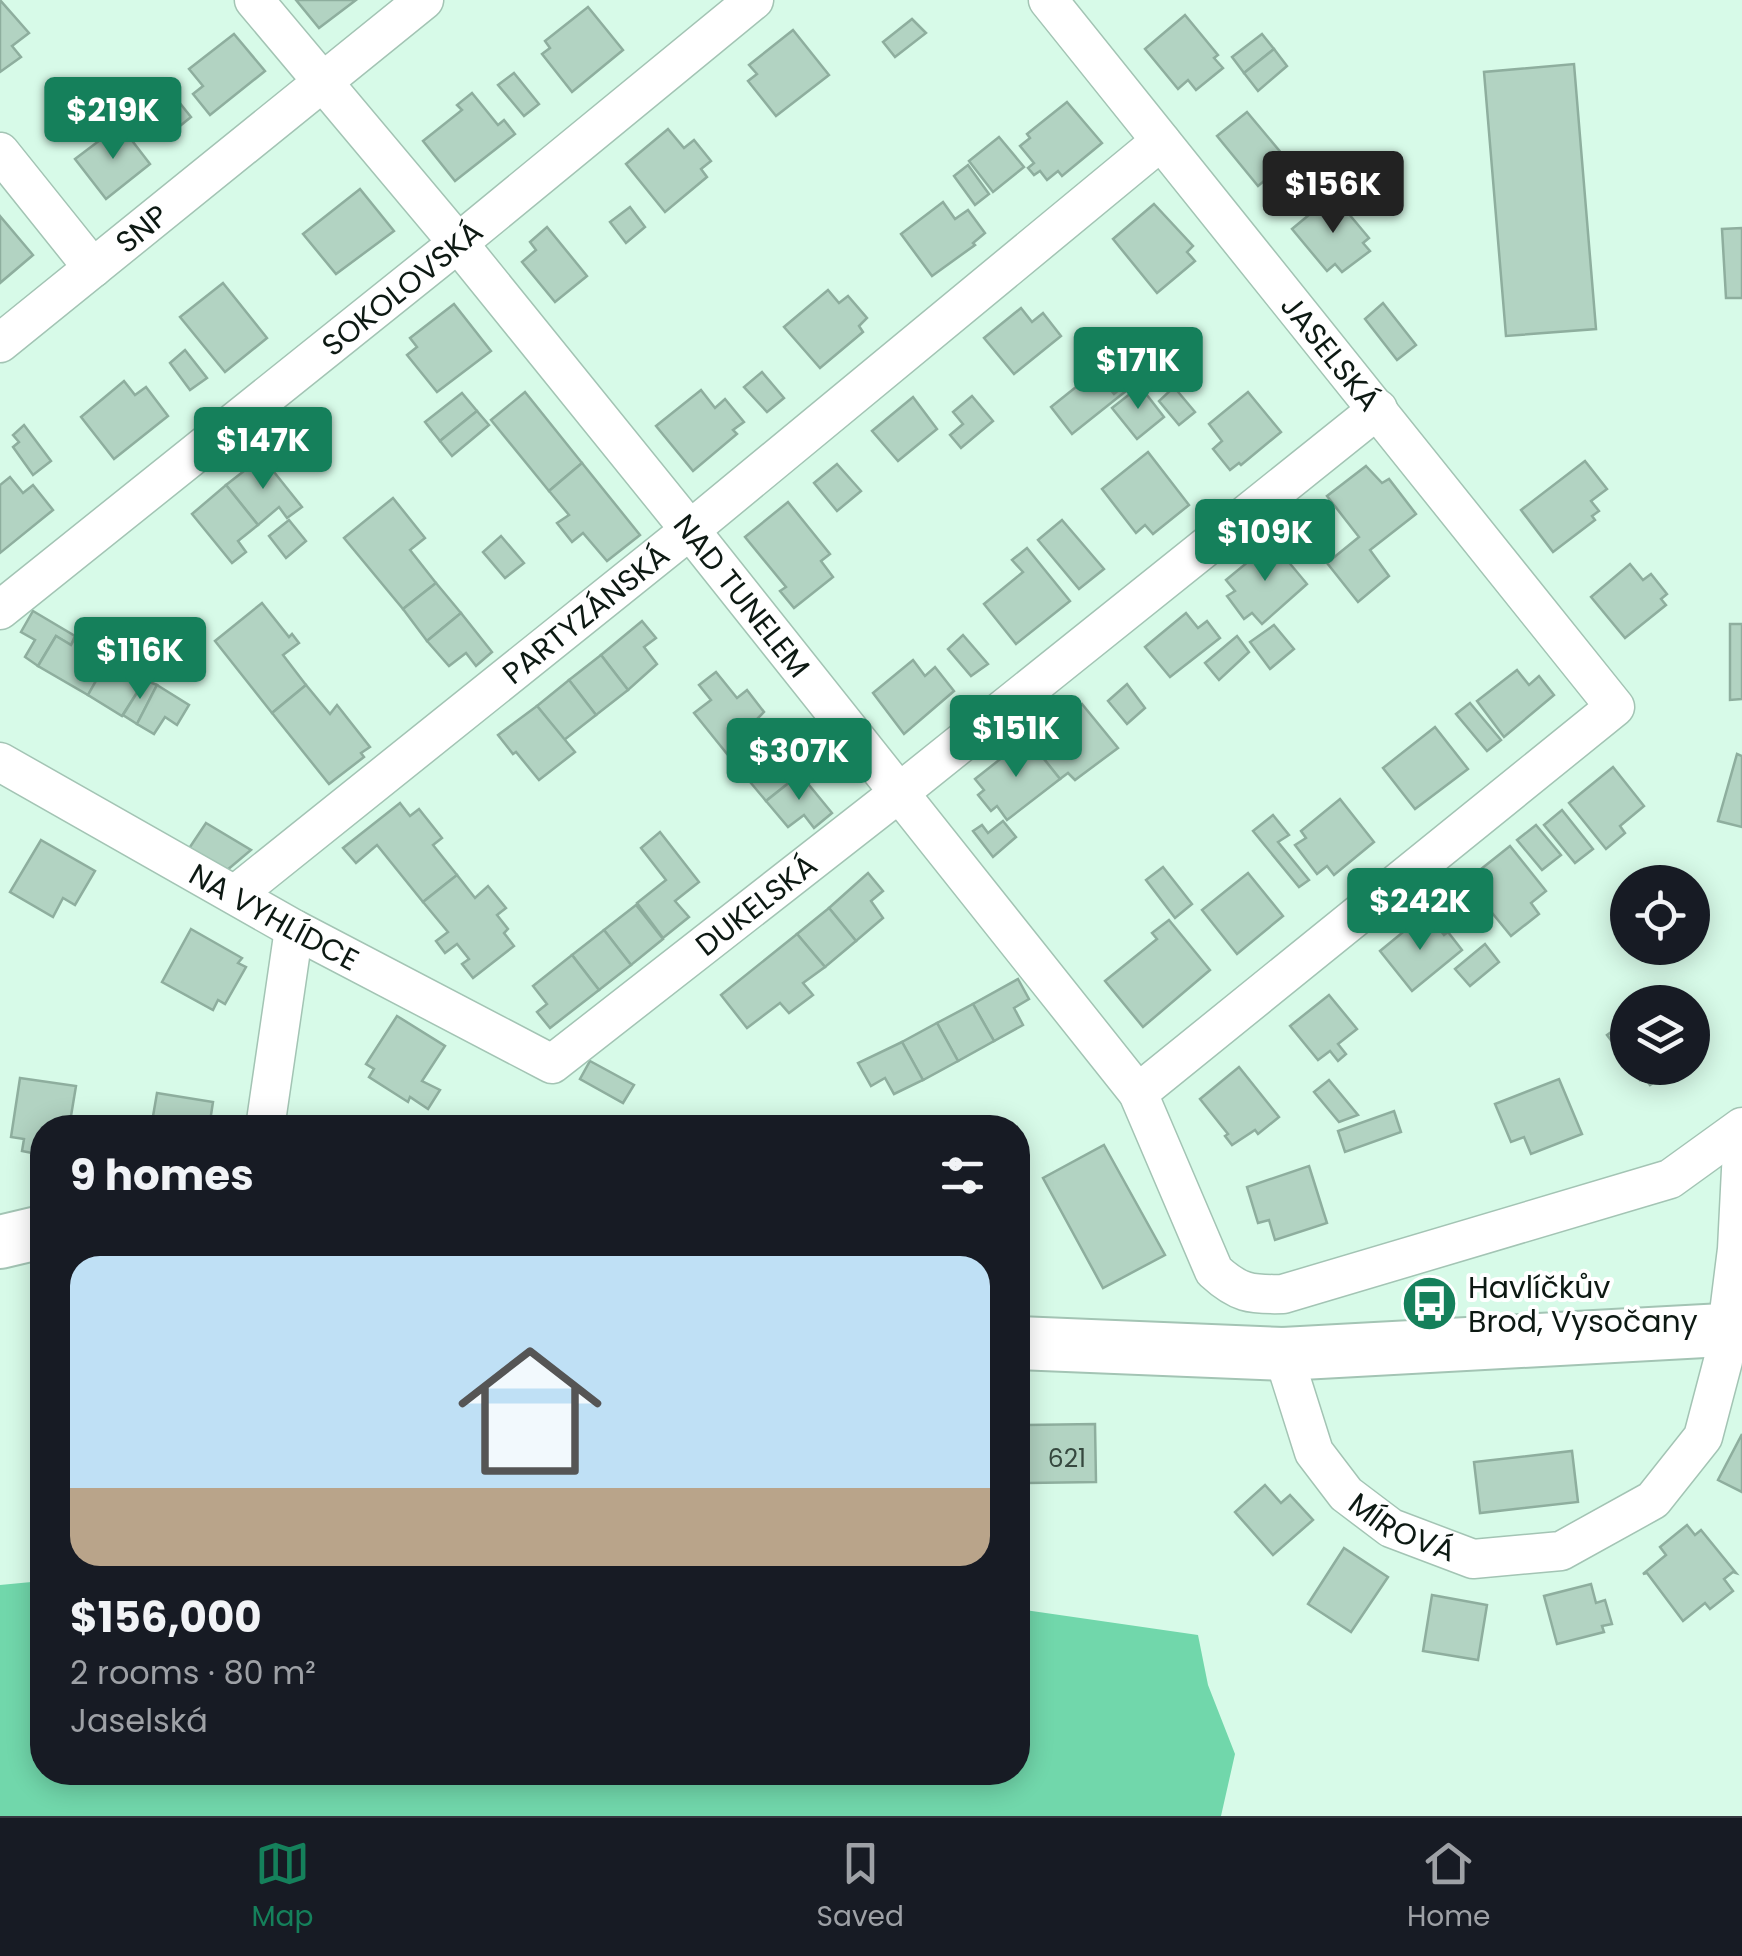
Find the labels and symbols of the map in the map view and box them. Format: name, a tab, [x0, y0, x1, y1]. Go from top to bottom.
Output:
pin: $219K	[43, 77, 183, 162]
pin: $156K	[1263, 151, 1403, 236]
street label: SNP	[106, 194, 177, 263]
street label: SOKOLOVSKÁ	[312, 210, 492, 366]
street label: JASELSKÁ	[1271, 285, 1391, 420]
pin: $171K	[1068, 327, 1208, 412]
pin: $147K	[193, 407, 333, 492]
pin: $109K	[1195, 499, 1335, 584]
street label: NAD TUNELEM	[664, 505, 820, 686]
street label: PARTYZÁNSKÁ	[493, 533, 678, 694]
pin: $116K	[70, 617, 210, 702]
pin: $151K	[946, 695, 1086, 780]
pin: $307K	[729, 718, 869, 803]
street label: DUKELSKÁ	[686, 844, 826, 966]
street label: NA VYHLÍDCE	[182, 852, 367, 981]
pin: $242K	[1350, 868, 1490, 953]
place label: Havlíčkův Brod, Vysočany	[1468, 1266, 1698, 1343]
bus stop icon: Havlíčkův Brod, Vysočany	[1399, 1274, 1459, 1334]
house number: 621	[1048, 1441, 1086, 1476]
street label: MÍROVÁ	[1340, 1482, 1462, 1572]

